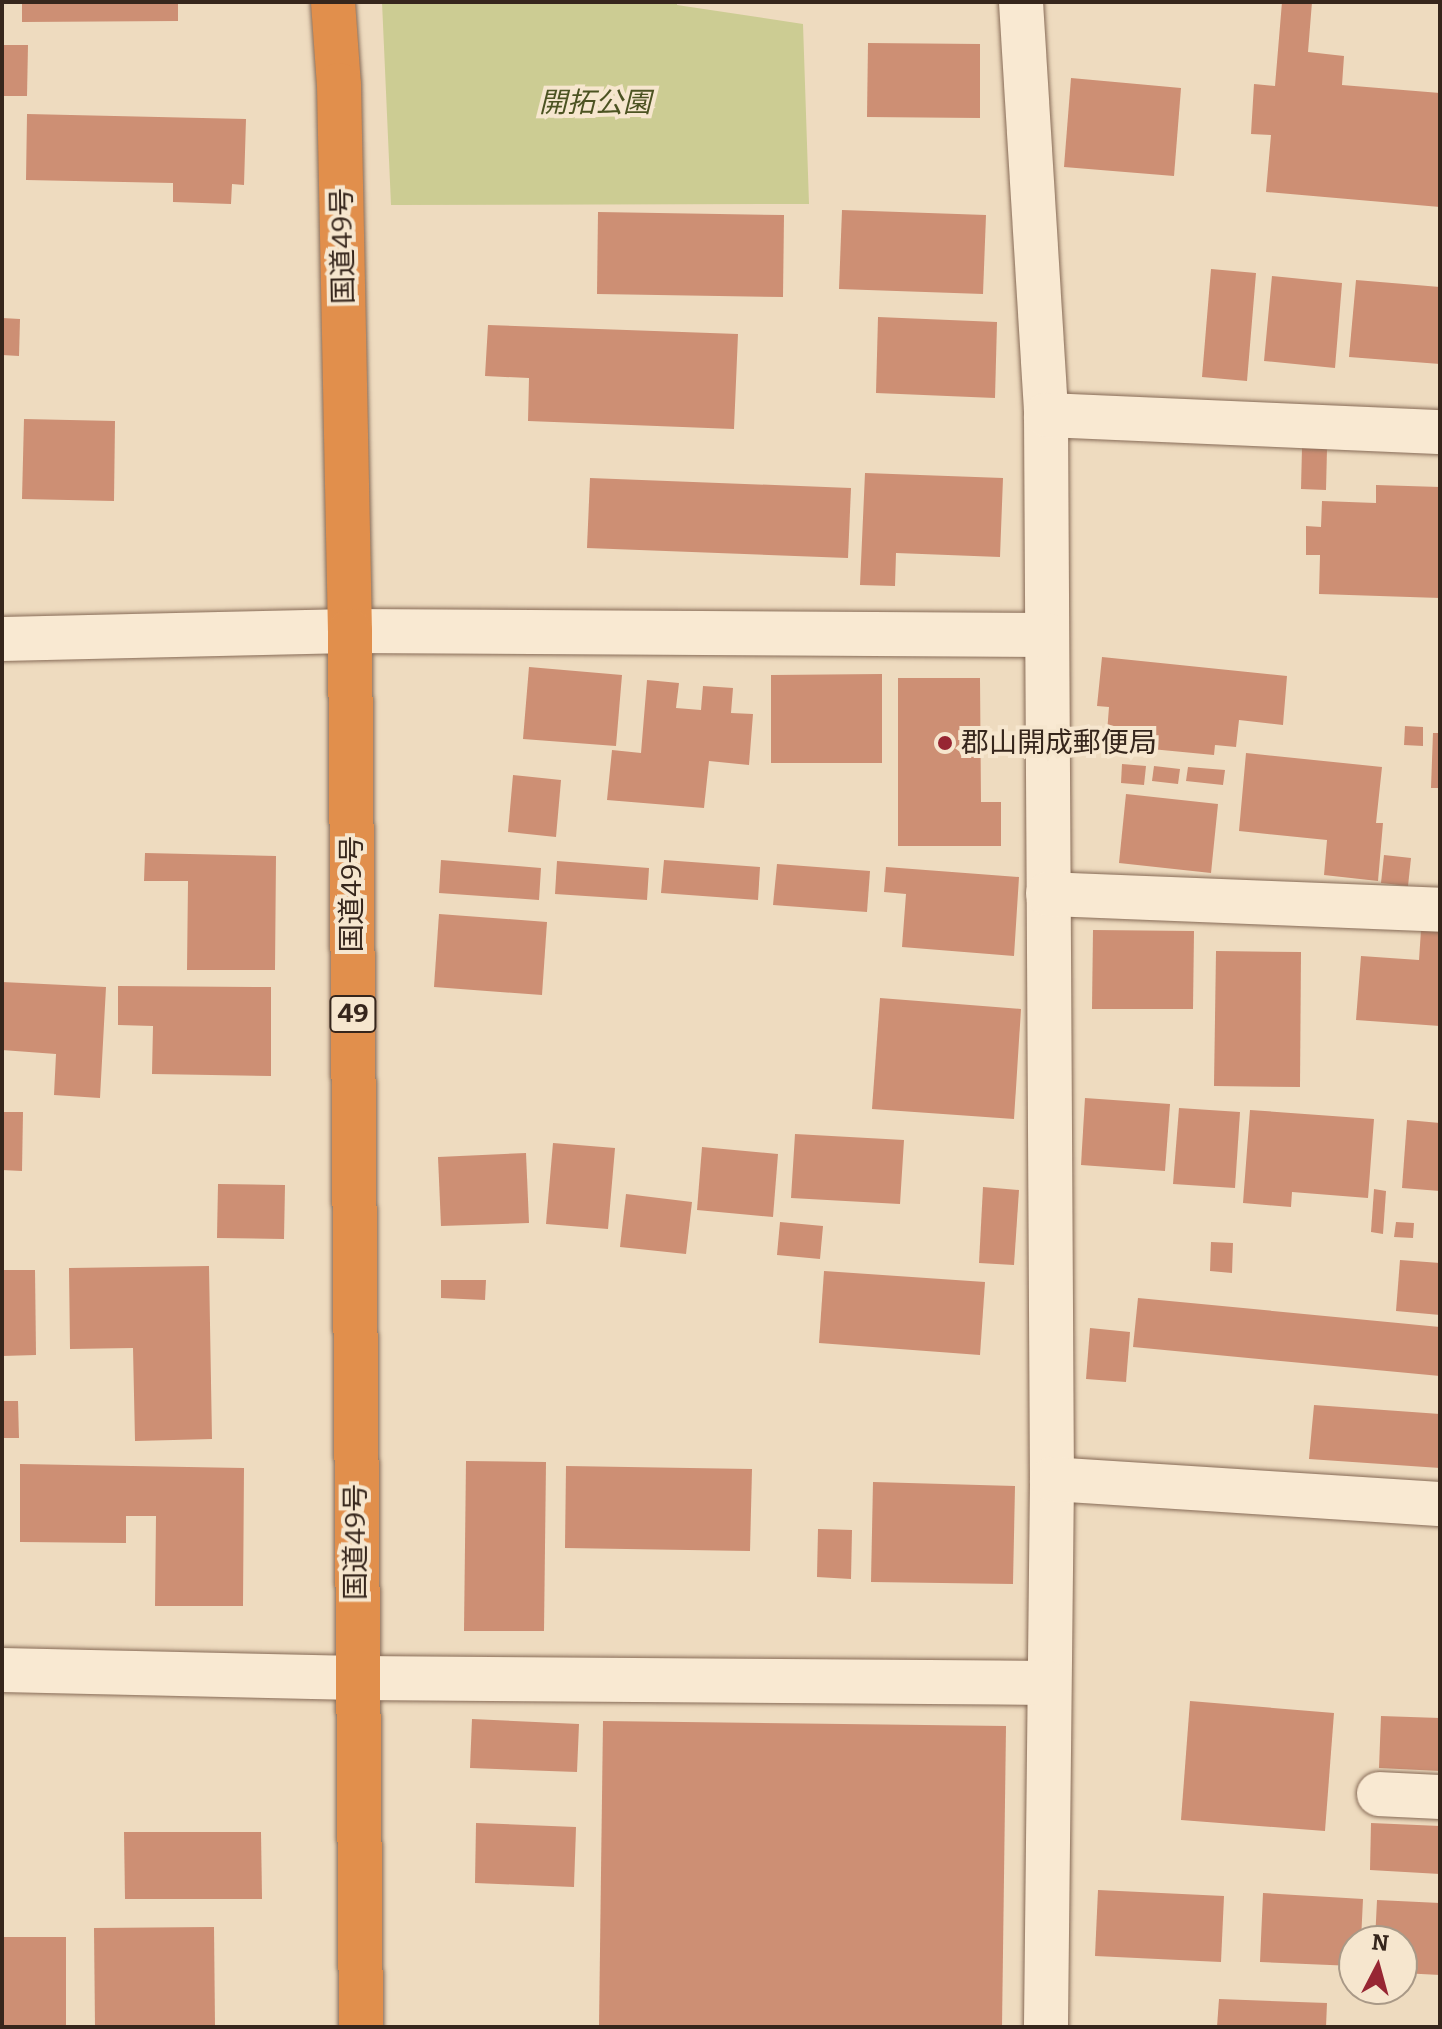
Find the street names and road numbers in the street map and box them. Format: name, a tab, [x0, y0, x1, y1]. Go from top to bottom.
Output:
street label: 国道49号	[325, 187, 361, 305]
street label: 国道49号	[335, 836, 369, 952]
road number: 49	[329, 992, 377, 1036]
street label: 国道49号	[339, 1484, 373, 1600]

